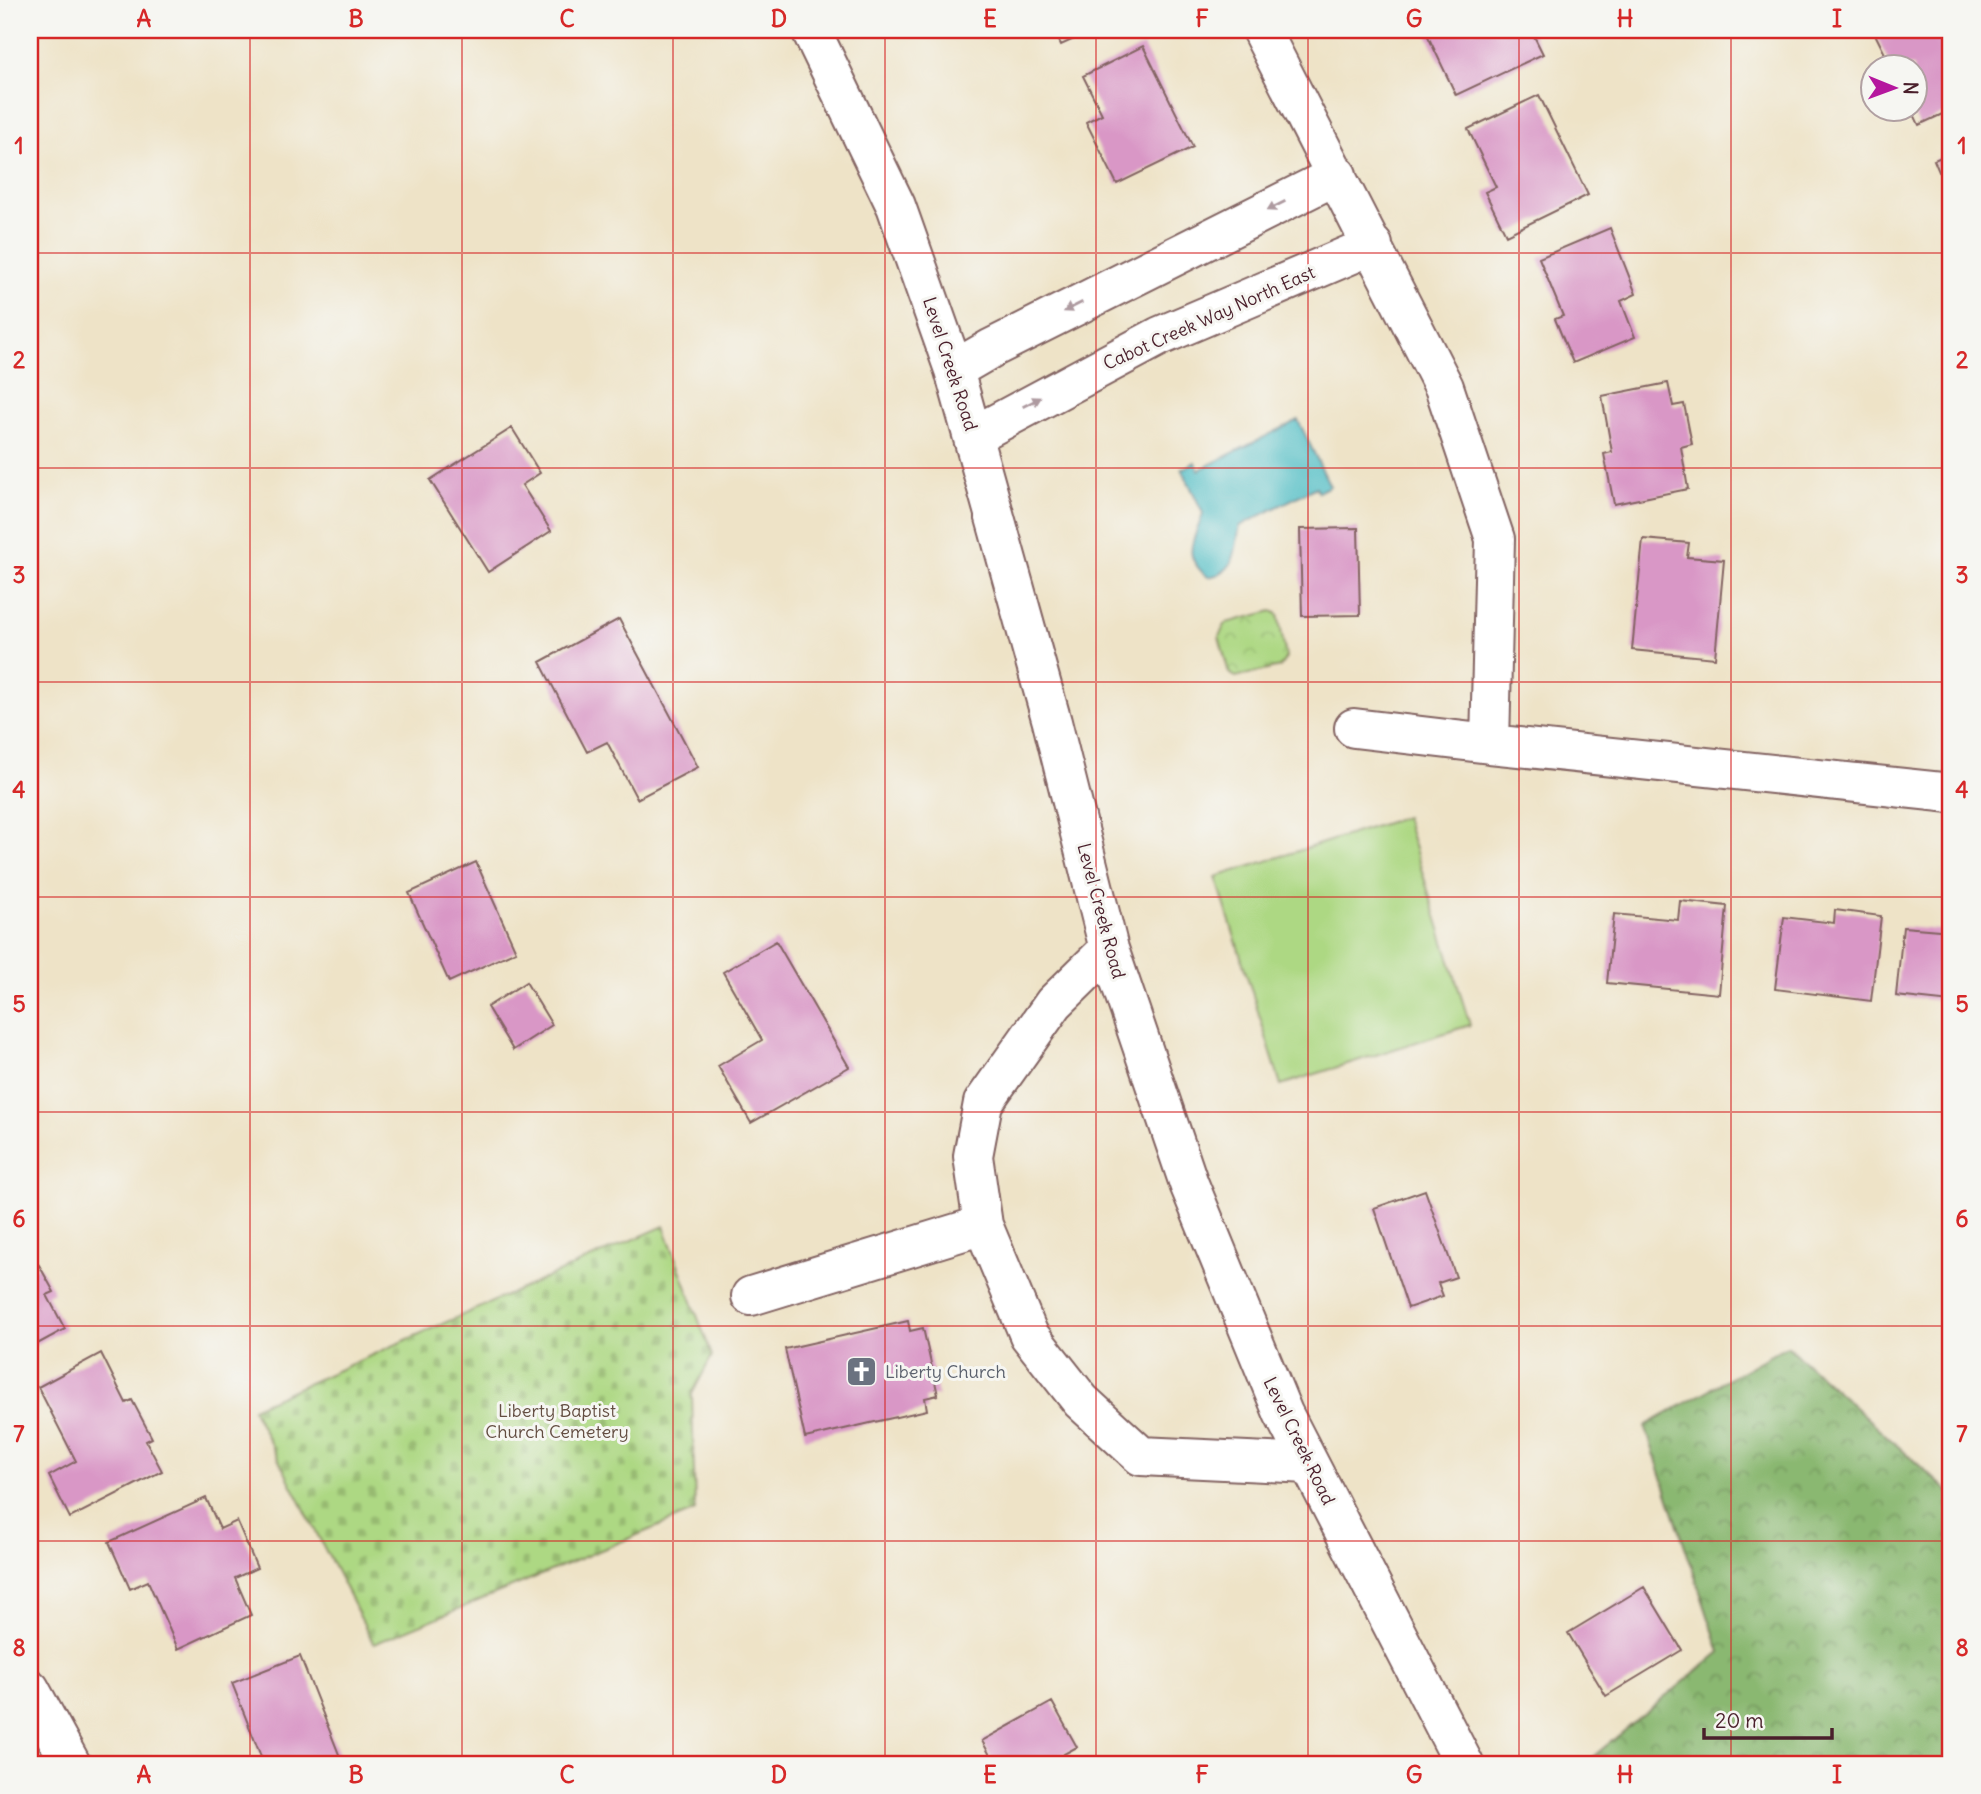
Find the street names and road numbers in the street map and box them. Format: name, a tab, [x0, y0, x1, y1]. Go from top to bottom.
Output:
street label: Cabot Creek Way North East	[1099, 260, 1318, 375]
street label: Level Creek Road	[918, 294, 983, 434]
street label: Level Creek Road	[1072, 841, 1131, 982]
street label: Level Creek Road	[1259, 1373, 1340, 1509]

